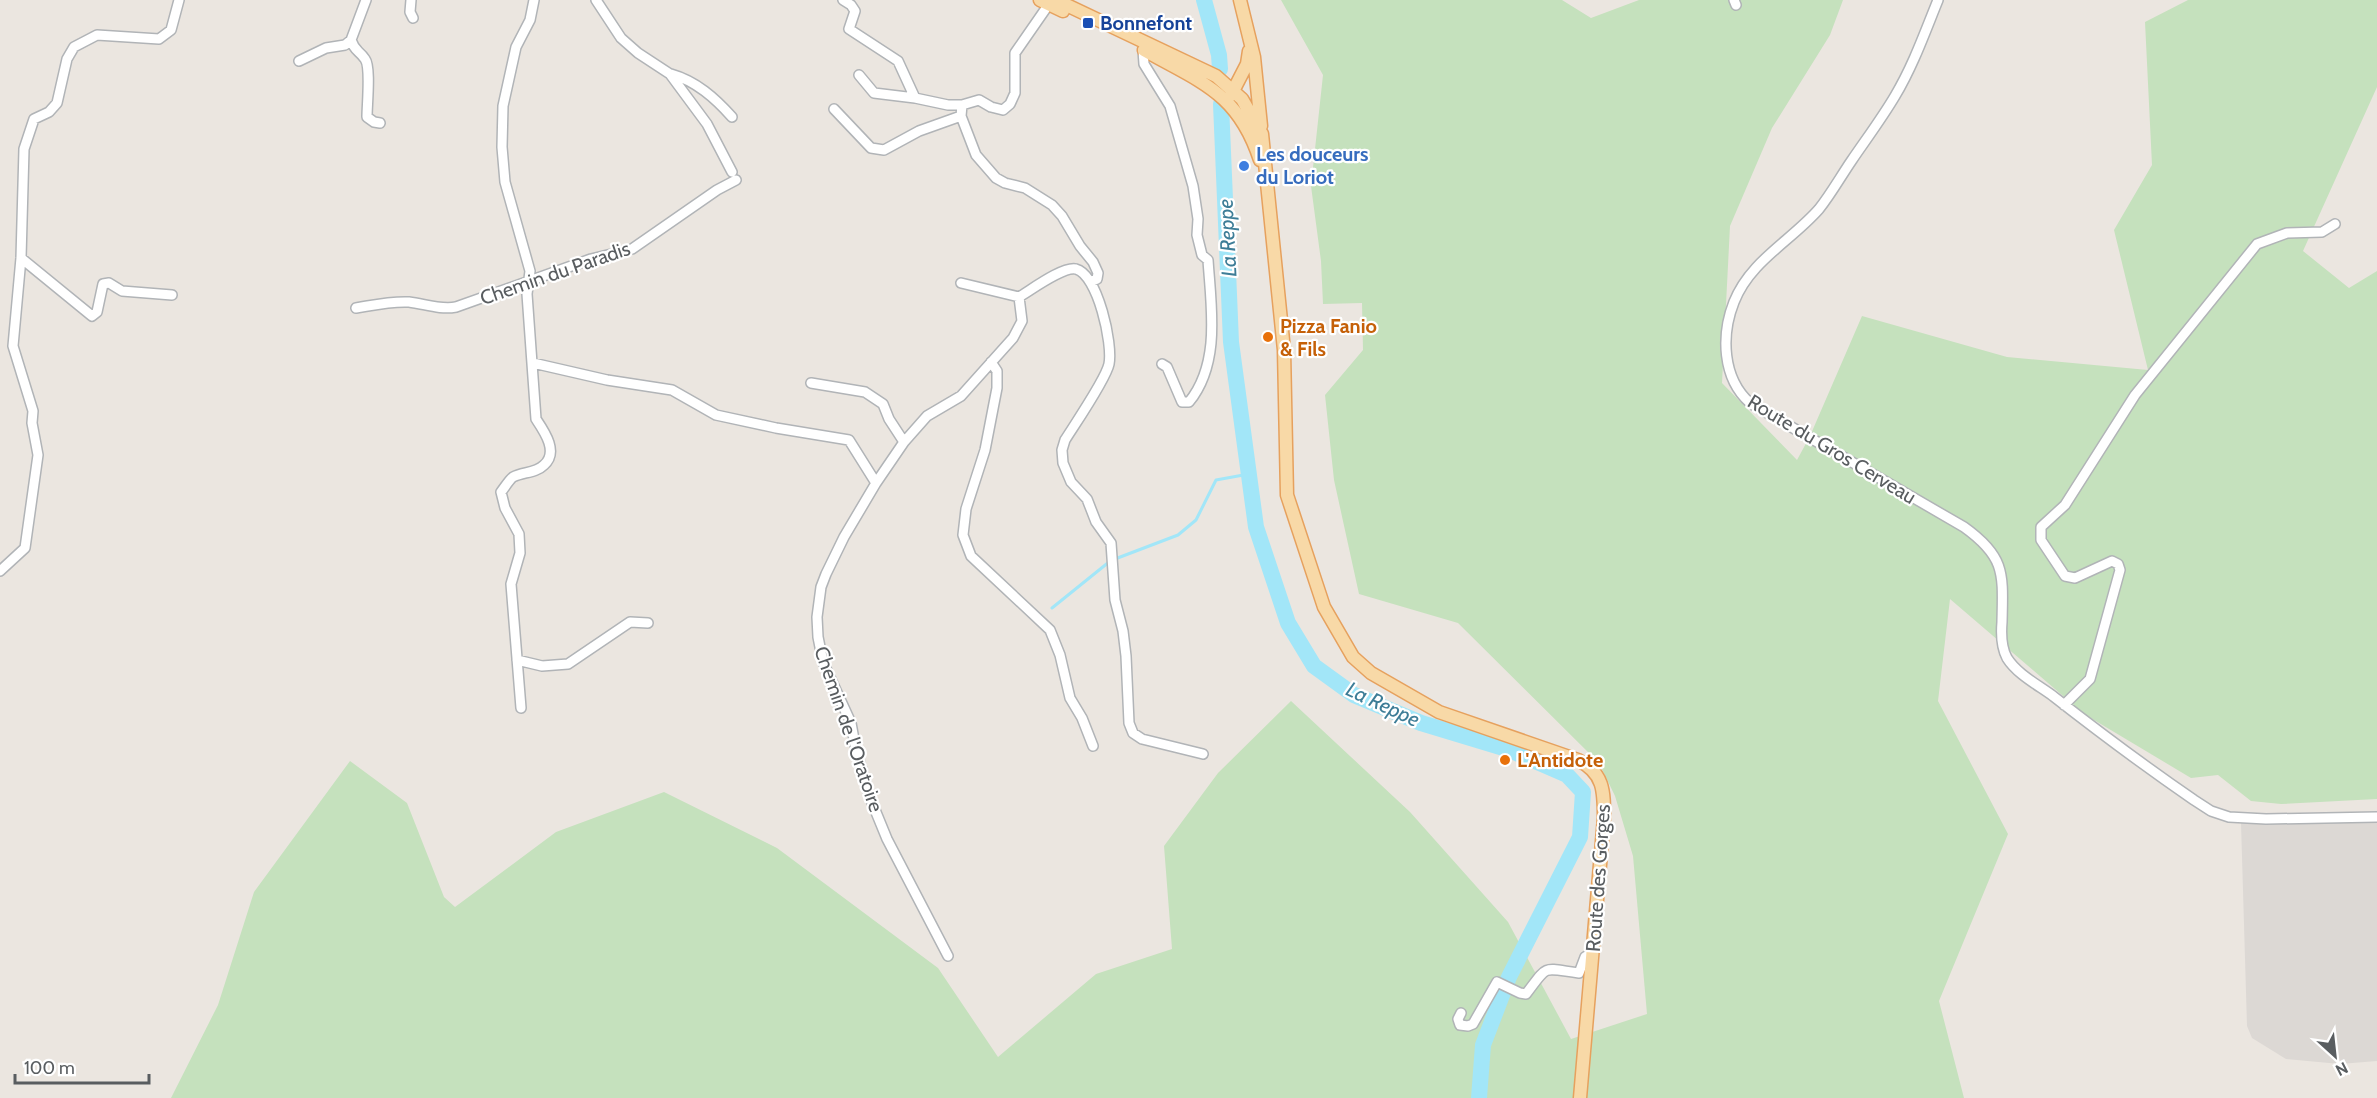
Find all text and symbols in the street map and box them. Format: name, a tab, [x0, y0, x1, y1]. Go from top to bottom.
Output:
place label: Bonnefont	[1100, 11, 1192, 35]
marker: Bonnefont	[1081, 16, 1095, 30]
place label: Les douceurs du Loriot	[1256, 142, 1368, 189]
marker: Les douceurs du Loriot	[1237, 159, 1251, 173]
water label: La Reppe	[1212, 198, 1242, 278]
street label: Chemin du Paradis	[477, 236, 633, 310]
place label: Pizza Fanio & Fils	[1280, 314, 1377, 361]
marker: Pizza Fanio & Fils	[1261, 330, 1275, 344]
street label: Route du Gros Cerveau	[1743, 389, 1921, 509]
street label: Chemin de l'Oratoire	[809, 643, 889, 815]
water label: La Reppe	[1342, 676, 1424, 732]
place label: L'Antidote	[1517, 748, 1603, 772]
marker: L'Antidote	[1498, 753, 1512, 767]
street label: Route des Gorges	[1581, 803, 1615, 953]
north arrow	[2305, 1026, 2365, 1086]
scale bar	[15, 1047, 148, 1085]
text: 100 m	[24, 1057, 75, 1079]
text: N	[2332, 1058, 2351, 1080]

